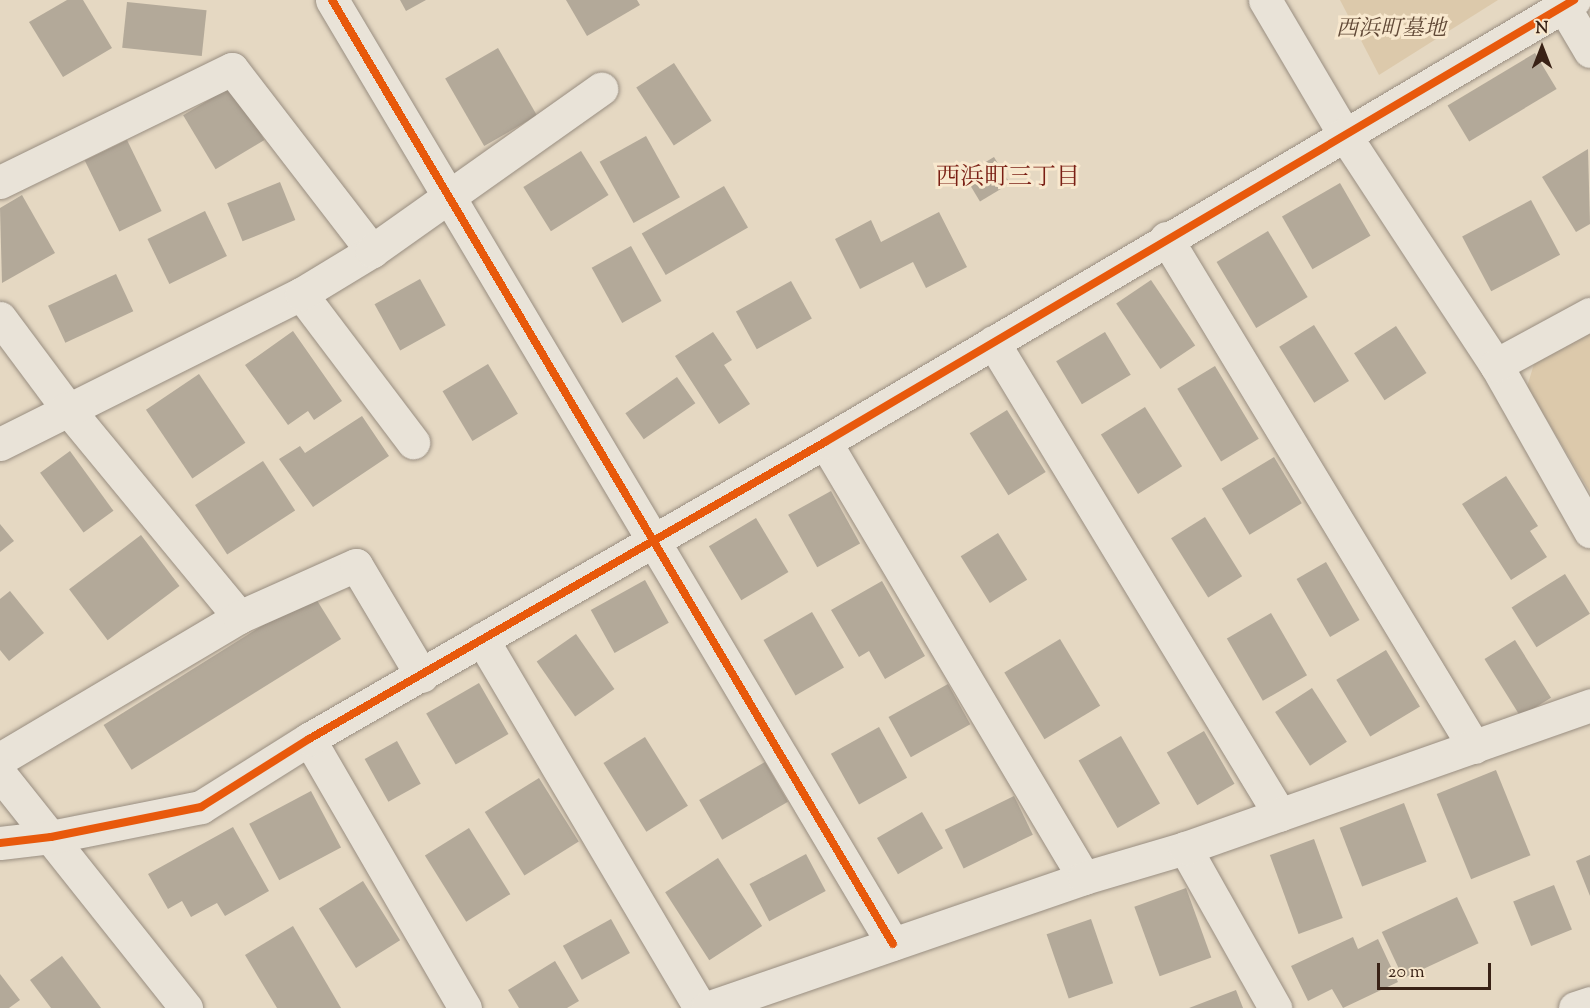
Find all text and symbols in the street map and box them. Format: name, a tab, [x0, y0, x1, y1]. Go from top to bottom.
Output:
park label: 西浜町墓地	[1336, 18, 1446, 44]
north arrow	[1512, 18, 1572, 78]
text: N	[1536, 18, 1548, 41]
district label: 西浜町三丁目	[936, 165, 1080, 193]
scale bar	[1380, 951, 1494, 989]
text: 20 m	[1388, 960, 1425, 986]

